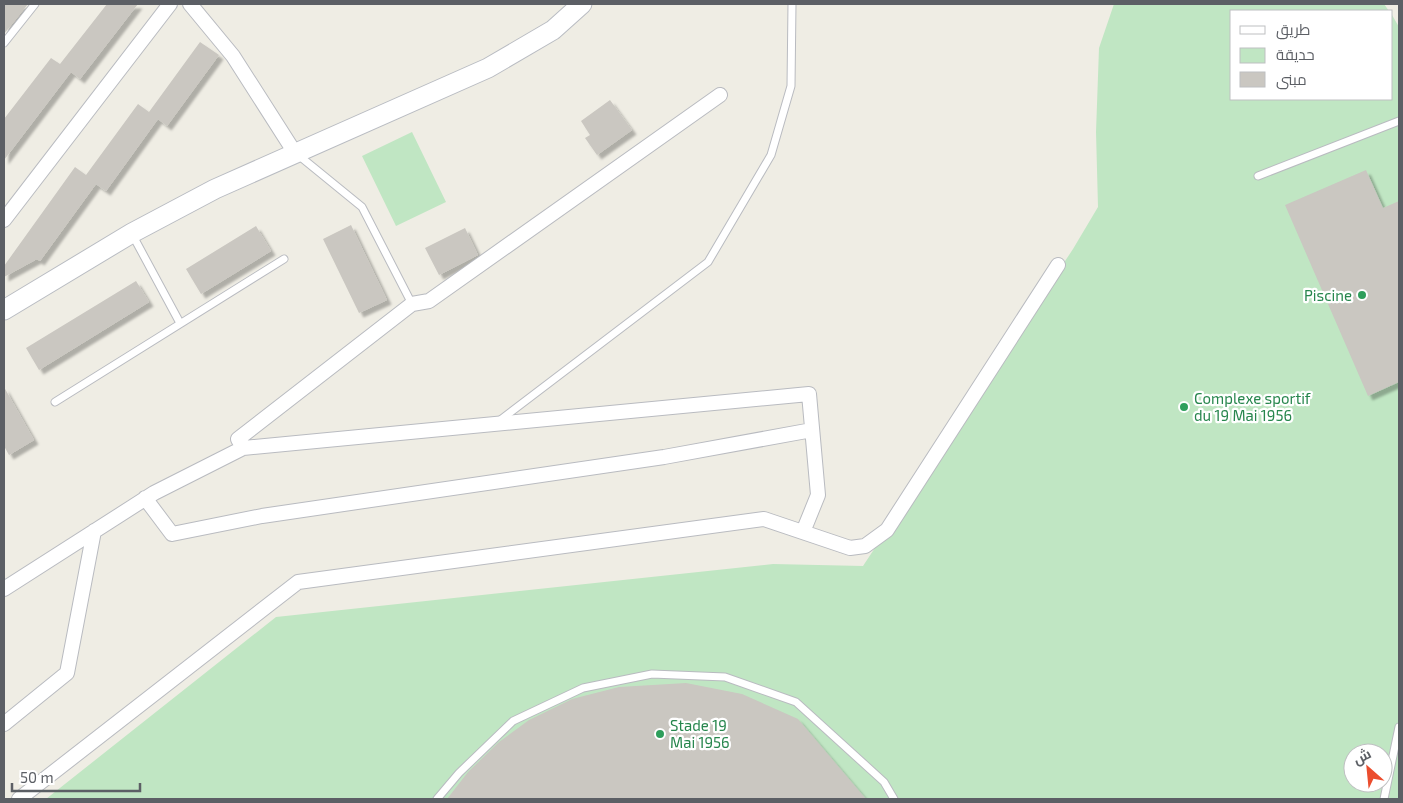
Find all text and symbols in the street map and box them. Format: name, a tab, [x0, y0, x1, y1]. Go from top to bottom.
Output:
legend	[1230, 10, 1393, 100]
text: طريق	[1276, 20, 1310, 40]
text: حديقة	[1276, 45, 1315, 63]
text: مبنى	[1276, 70, 1307, 90]
place label: Piscine	[1304, 286, 1352, 304]
marker: Piscine	[1356, 289, 1368, 301]
place label: Complexe sportif du 19 Mai 1956	[1194, 389, 1311, 424]
marker: Complexe sportif du 19 Mai 1956	[1178, 401, 1190, 413]
place label: Stade 19 Mai 1956	[670, 716, 730, 751]
marker: Stade 19 Mai 1956	[654, 728, 666, 740]
north arrow	[1343, 743, 1393, 793]
text: ش	[1350, 744, 1374, 769]
scale bar	[12, 760, 140, 792]
text: 50 m	[20, 768, 54, 786]

